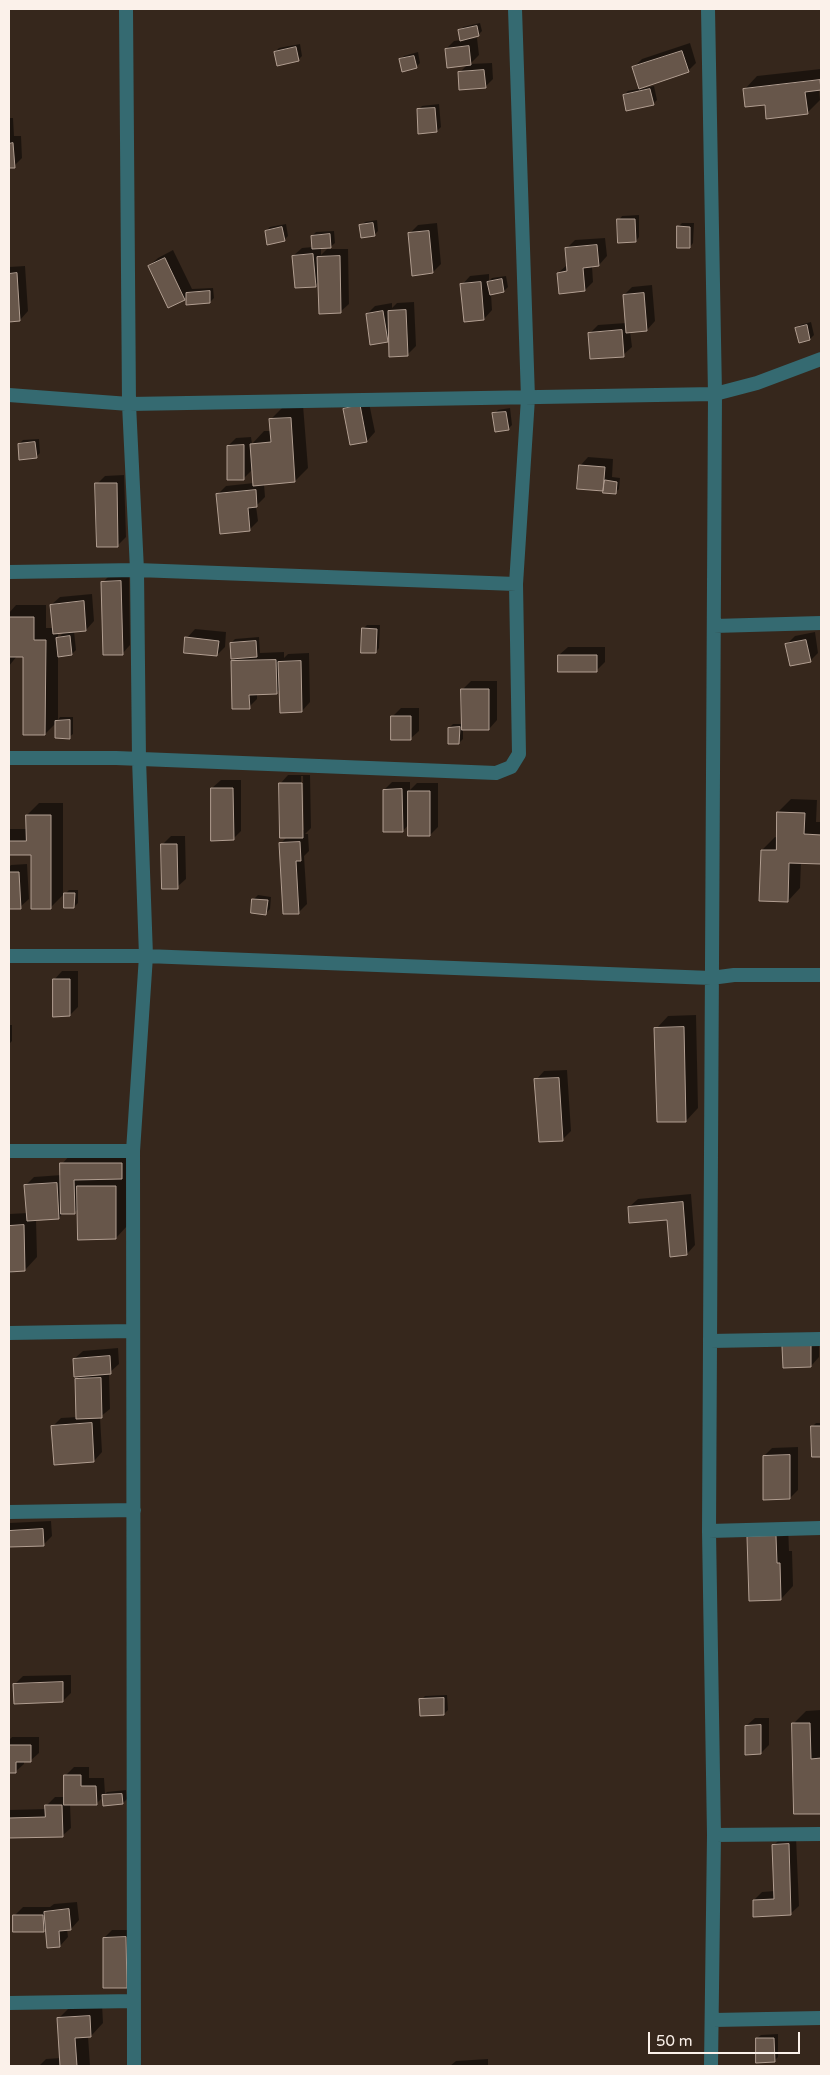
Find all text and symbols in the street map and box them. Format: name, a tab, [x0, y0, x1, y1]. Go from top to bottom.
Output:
scale bar	[650, 2022, 802, 2054]
text: 50 m	[656, 2032, 693, 2050]

